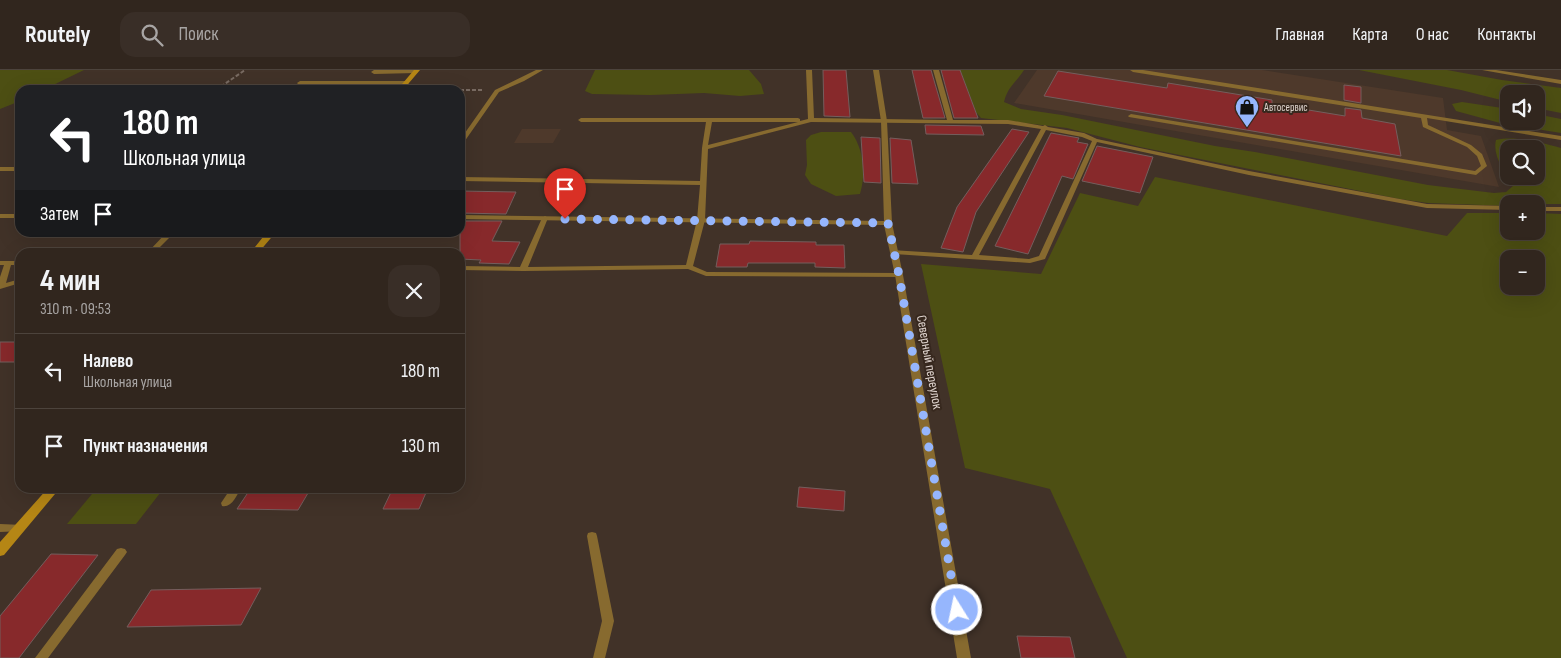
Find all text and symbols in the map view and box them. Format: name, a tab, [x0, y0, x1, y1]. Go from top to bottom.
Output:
search box	[120, 12, 470, 57]
text: Routely	[25, 20, 90, 49]
icon: search	[138, 21, 166, 49]
text: Поиск	[178, 23, 218, 46]
text: Главная	[1275, 24, 1324, 45]
text: Карта	[1352, 24, 1388, 45]
text: О нас	[1416, 24, 1449, 45]
text: Контакты	[1477, 24, 1536, 45]
map controls	[1500, 85, 1545, 295]
button: sound	[1500, 85, 1545, 130]
shop icon: Автосервис	[1234, 94, 1260, 128]
place label: Автосервис	[1263, 101, 1308, 114]
text: 180 m	[123, 102, 199, 145]
icon: left	[40, 105, 105, 170]
button: search	[1500, 140, 1545, 185]
text: Школьная улица	[123, 145, 246, 172]
pin	[544, 168, 586, 219]
icon: arrive	[551, 175, 579, 203]
button: +	[1500, 195, 1545, 240]
icon: arrive	[89, 200, 117, 228]
text: Затем	[40, 203, 79, 226]
button: −	[1500, 250, 1545, 295]
text: 4 мин	[40, 263, 100, 299]
button: close	[388, 265, 440, 317]
text: 310 m · 09:53	[40, 300, 111, 319]
street label: Северный переулок	[913, 314, 946, 411]
text: Налево	[83, 350, 133, 373]
icon: left	[40, 357, 68, 385]
text: 180 m	[401, 360, 440, 383]
text: Школьная улица	[83, 373, 172, 392]
icon: arrive	[40, 432, 68, 460]
text: Пункт назначения	[83, 435, 208, 458]
text: 130 m	[402, 435, 440, 458]
position arrow	[930, 583, 982, 635]

